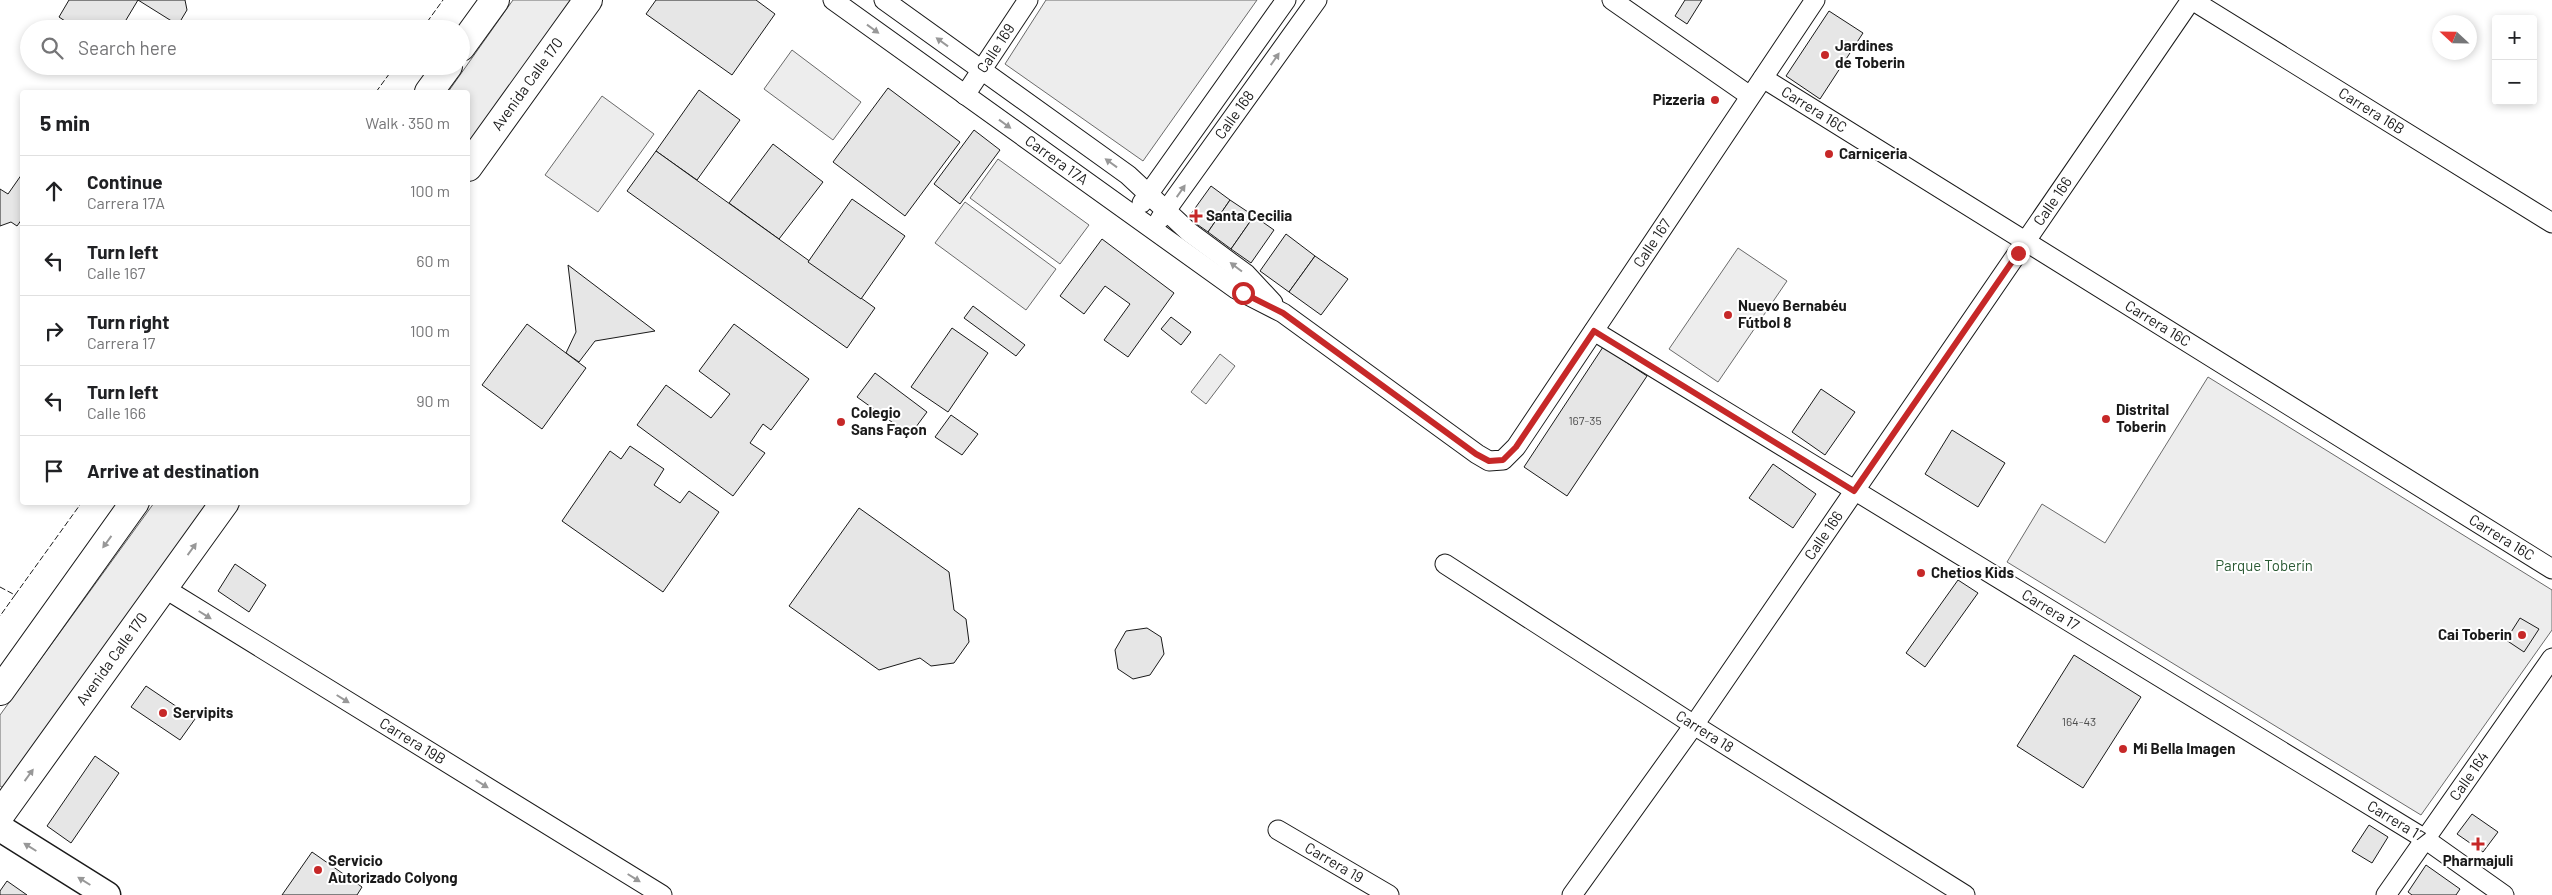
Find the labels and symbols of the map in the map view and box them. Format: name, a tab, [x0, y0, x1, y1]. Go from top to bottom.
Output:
north arrow	[2432, 15, 2477, 60]
street label: Calle 169	[972, 20, 1018, 76]
one-way arrow	[866, 23, 879, 34]
street label: Avenida Calle 170	[487, 34, 566, 133]
place label: Jardines de Toberin	[1835, 36, 1905, 71]
one-way arrow	[936, 37, 949, 47]
marker: Jardines de Toberin	[1819, 49, 1831, 61]
one-way arrow	[1270, 52, 1280, 66]
street label: Carrera 16C	[1778, 82, 1851, 136]
street label: Carrera 16B	[2336, 83, 2408, 137]
street label: Calle 168	[1210, 87, 1257, 142]
place label: Pizzeria	[1653, 90, 1705, 108]
marker: Pizzeria	[1709, 94, 1721, 106]
one-way arrow	[998, 119, 1012, 129]
street label: Carrera 17A	[1022, 131, 1092, 188]
place label: Carniceria	[1839, 144, 1907, 162]
marker: Carniceria	[1823, 148, 1835, 160]
one-way arrow	[1104, 158, 1118, 168]
street label: Calle 166	[2029, 173, 2075, 229]
one-way arrow	[1176, 184, 1186, 198]
place label: Santa Cecilia	[1206, 206, 1292, 224]
marker: Santa Cecilia	[1190, 210, 1202, 222]
street label: Calle 167	[1629, 215, 1674, 270]
route end	[2007, 242, 2030, 265]
one-way arrow	[1230, 261, 1243, 272]
route start	[1232, 282, 1255, 305]
place label: Nuevo Bernabéu Fútbol 8	[1738, 296, 1847, 331]
street label: Carrera 16C	[2122, 296, 2194, 350]
marker: Nuevo Bernabéu Fútbol 8	[1722, 309, 1734, 321]
place label: Distrital Toberin	[2116, 400, 2169, 435]
place label: Colegio Sans Façon	[851, 403, 927, 438]
house number: 167-35	[1568, 413, 1602, 427]
marker: Distrital Toberin	[2100, 413, 2112, 425]
marker: Colegio Sans Façon	[835, 416, 847, 428]
street label: Calle 166	[1800, 507, 1846, 563]
street label: Carrera 16C	[2466, 510, 2538, 564]
one-way arrow	[102, 535, 112, 549]
one-way arrow	[187, 542, 197, 556]
park label: Parque Toberín	[2215, 556, 2313, 574]
place label: Chetios Kids	[1931, 563, 2014, 581]
marker: Chetios Kids	[1915, 567, 1927, 579]
street label: Carrera 17	[2019, 585, 2083, 634]
street label: Avenida Calle 170	[72, 609, 151, 708]
one-way arrow	[198, 610, 211, 619]
place label: Cai Toberin	[2438, 625, 2512, 643]
marker: Cai Toberin	[2516, 629, 2528, 641]
one-way arrow	[337, 695, 350, 704]
place label: Servipits	[173, 703, 234, 721]
street label: Carrera 18	[1673, 706, 1737, 756]
marker: Servipits	[157, 707, 169, 719]
street label: Carrera 19B	[377, 713, 449, 768]
house number: 164-43	[2062, 714, 2096, 728]
place label: Mi Bella Imagen	[2133, 739, 2235, 757]
marker: Mi Bella Imagen	[2117, 743, 2129, 755]
street label: Calle 164	[2445, 748, 2492, 804]
one-way arrow	[24, 768, 34, 782]
one-way arrow	[475, 780, 488, 789]
street label: Carrera 17	[2365, 796, 2429, 845]
street label: Carrera 19	[1302, 838, 1367, 886]
marker: Pharmajuli	[2472, 838, 2484, 850]
one-way arrow	[24, 843, 37, 852]
place label: Servicio Autorizado Colyong	[328, 851, 458, 886]
place label: Pharmajuli	[2443, 851, 2514, 869]
marker: Servicio Autorizado Colyong	[312, 864, 324, 876]
one-way arrow	[627, 873, 640, 882]
one-way arrow	[77, 876, 90, 885]

